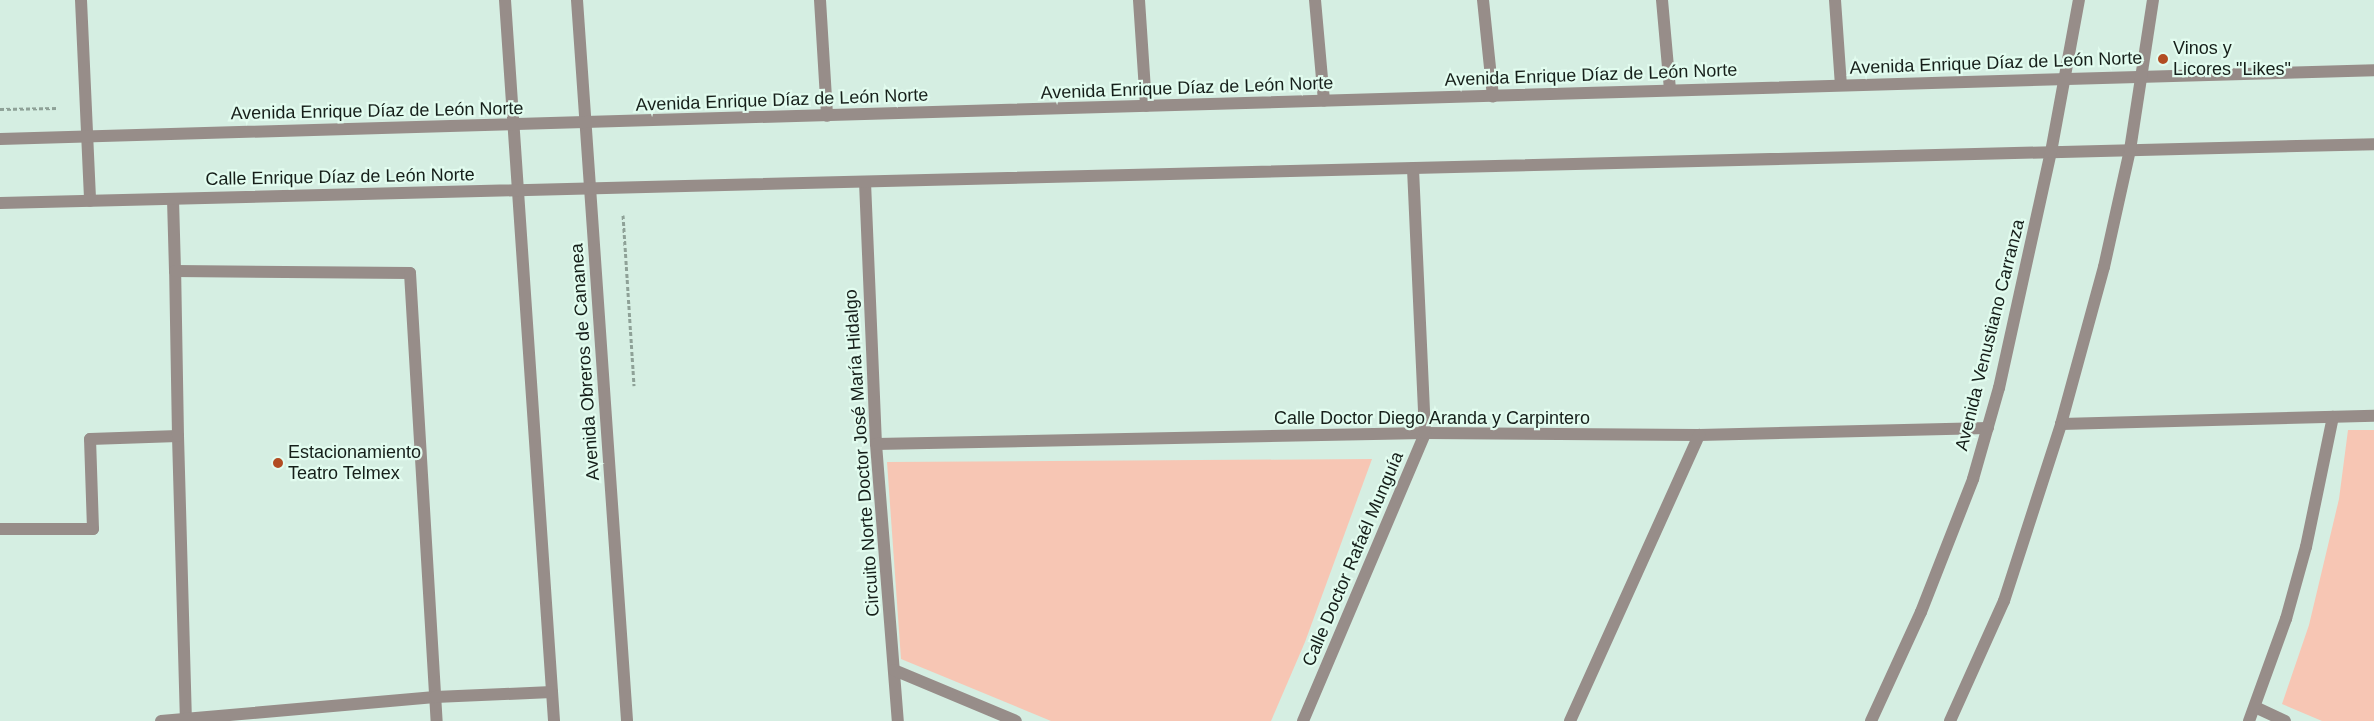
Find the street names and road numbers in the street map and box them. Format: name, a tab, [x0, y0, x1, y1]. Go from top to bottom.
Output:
street label: Avenida Enrique Díaz de León Norte	[1849, 47, 2143, 79]
street label: Avenida Enrique Díaz de León Norte	[1444, 59, 1738, 91]
street label: Avenida Enrique Díaz de León Norte	[1040, 72, 1334, 104]
street label: Avenida Enrique Díaz de León Norte	[635, 84, 929, 116]
street label: Avenida Enrique Díaz de León Norte	[230, 98, 524, 124]
street label: Calle Enrique Díaz de León Norte	[205, 164, 475, 190]
street label: Avenida Venustiano Carranza	[1951, 217, 2029, 453]
street label: Avenida Obreros de Cananea	[566, 243, 604, 481]
street label: Circuito Norte Doctor José María Hidalgo	[840, 289, 884, 617]
street label: Calle Doctor Diego Aranda y Carpintero	[1273, 407, 1591, 429]
street label: Calle Doctor Rafaél Munguía	[1298, 448, 1408, 670]

